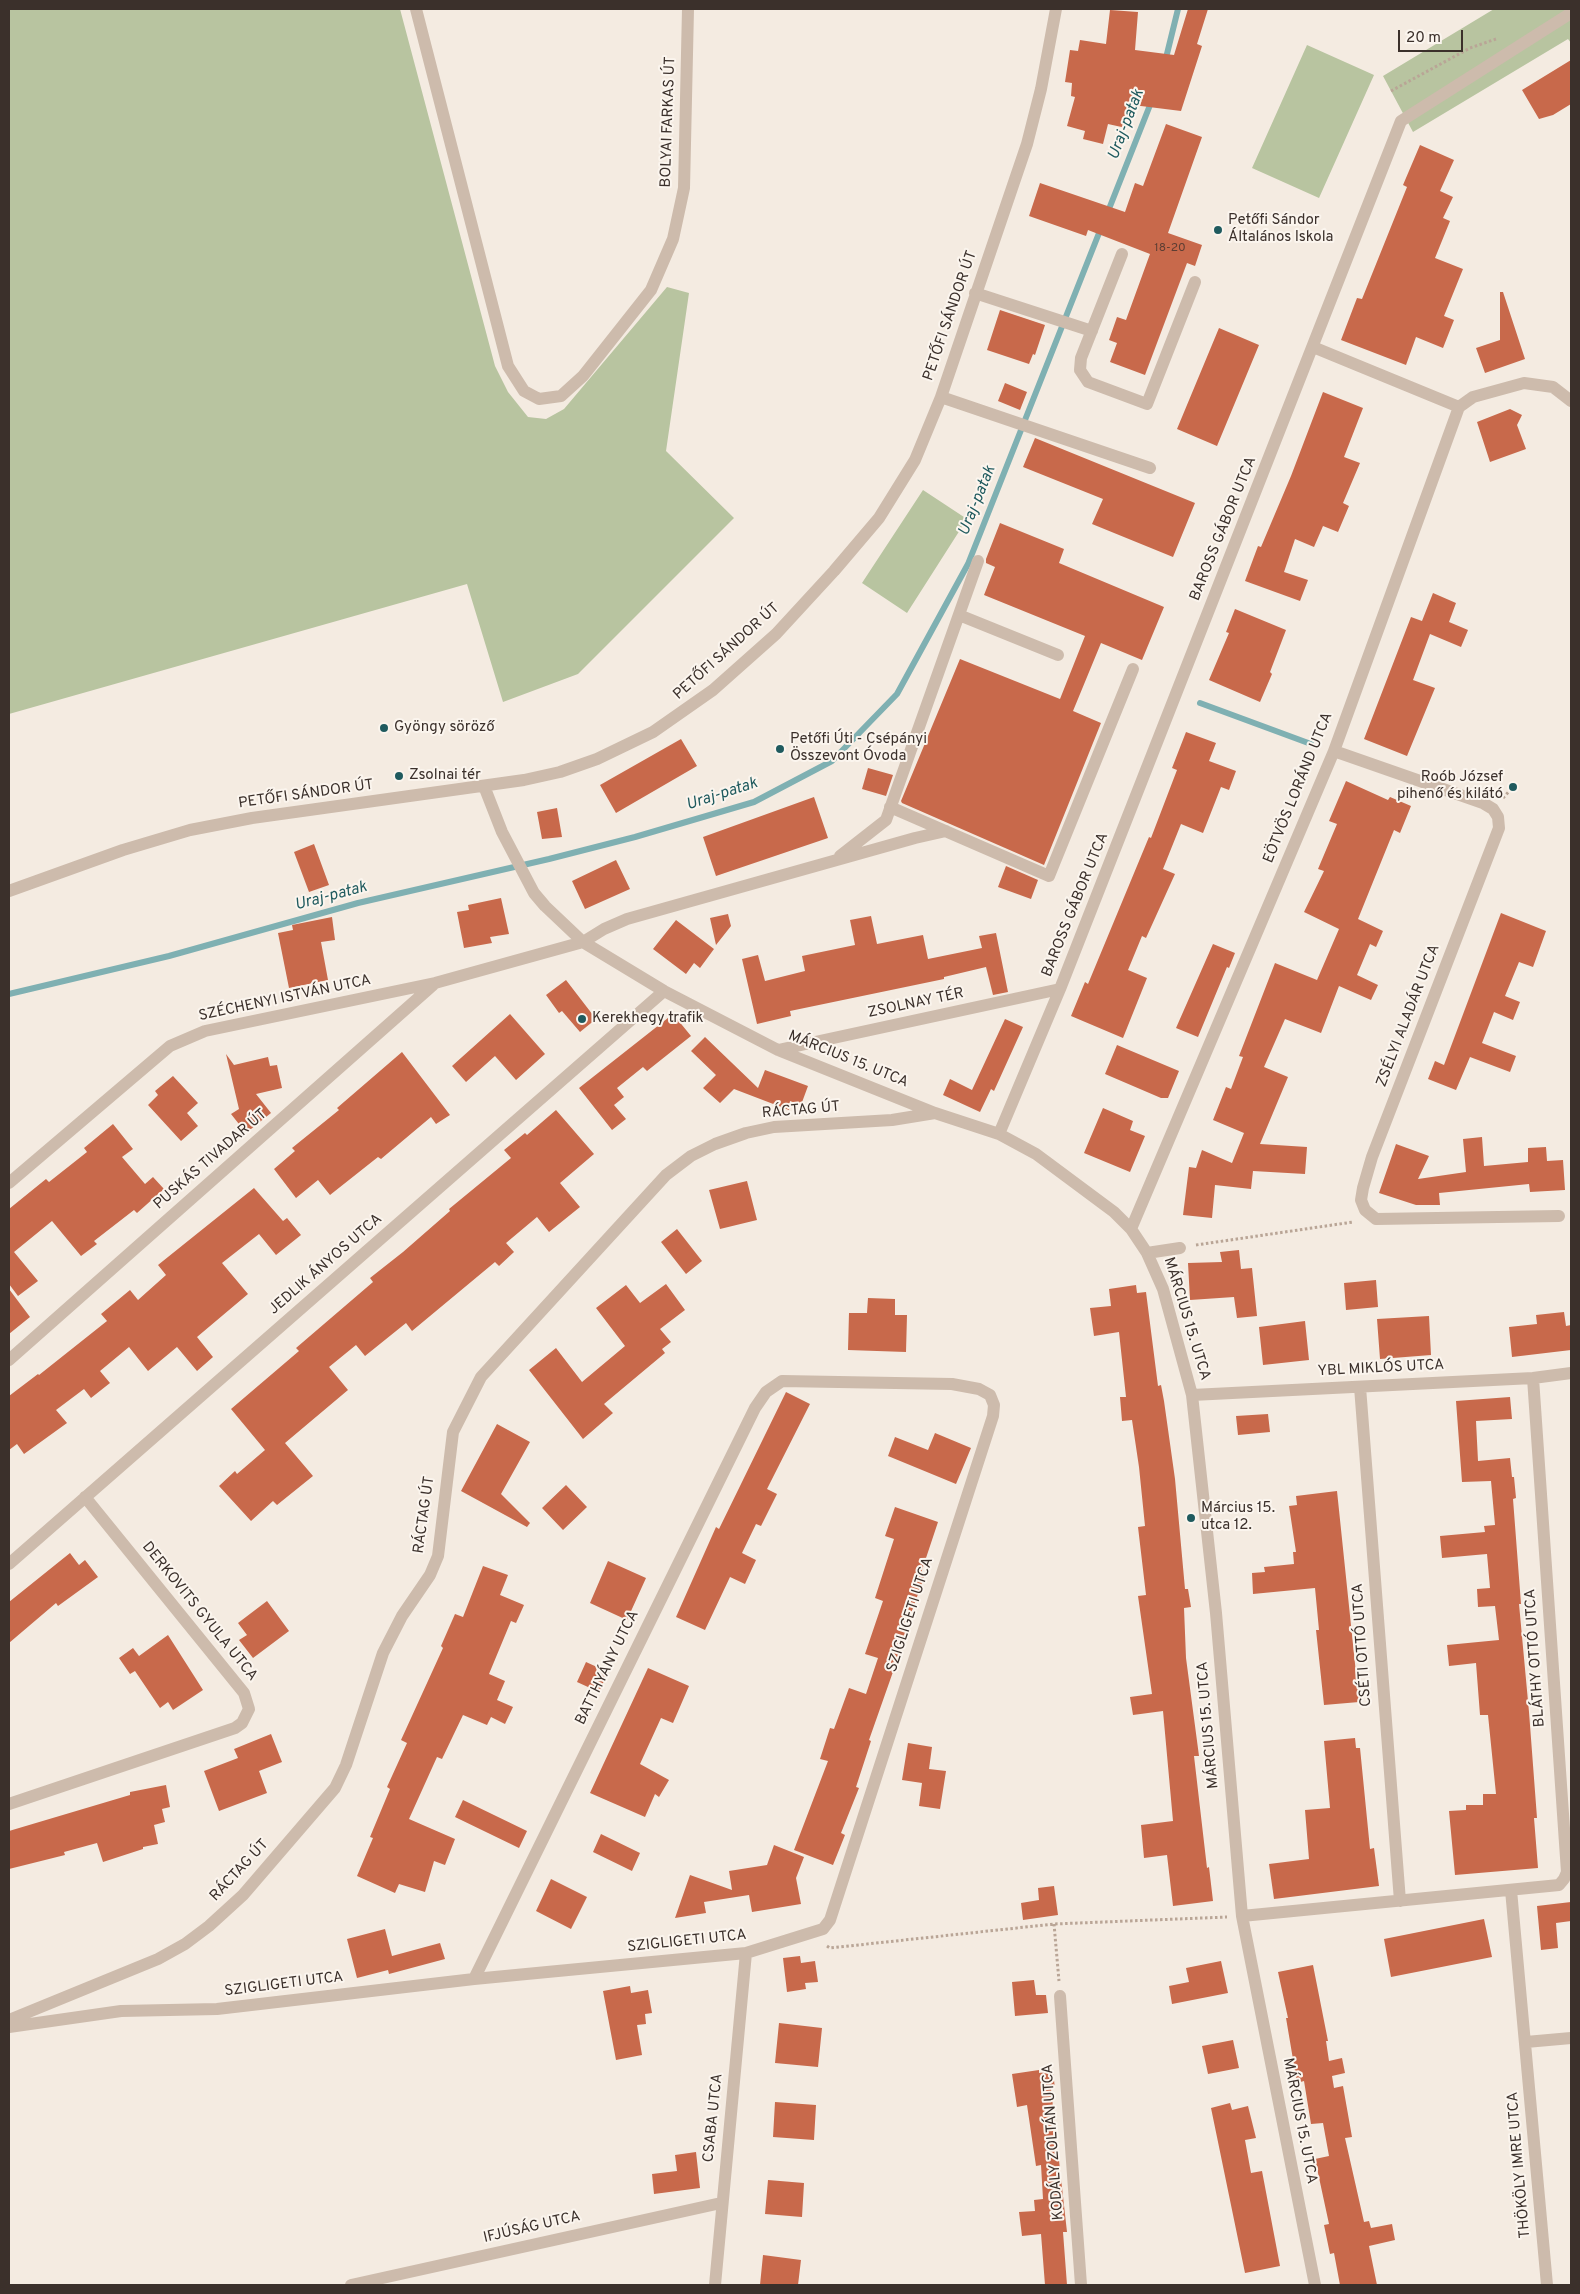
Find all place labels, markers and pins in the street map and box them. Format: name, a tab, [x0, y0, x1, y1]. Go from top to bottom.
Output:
place label: Petőfi Sándor Általános Iskola	[1228, 212, 1333, 247]
marker: Petőfi Sándor Általános Iskola	[1212, 224, 1224, 236]
place label: Gyöngy söröző	[394, 719, 495, 737]
marker: Gyöngy söröző	[378, 722, 390, 734]
place label: Petőfi Úti - Csépányi Összevont Óvoda	[790, 731, 927, 766]
marker: Petőfi Úti - Csépányi Összevont Óvoda	[774, 743, 786, 755]
place label: Zsolnai tér	[409, 767, 481, 785]
place label: Roób József pihenő és kilátó	[1397, 769, 1503, 804]
marker: Zsolnai tér	[393, 770, 405, 782]
marker: Roób József pihenő és kilátó	[1507, 781, 1519, 793]
place label: Kerekhegy trafik	[592, 1010, 704, 1028]
marker: Kerekhegy trafik	[576, 1013, 588, 1025]
place label: Március 15. utca 12.	[1201, 1500, 1275, 1535]
marker: Március 15. utca 12.	[1185, 1512, 1197, 1524]

